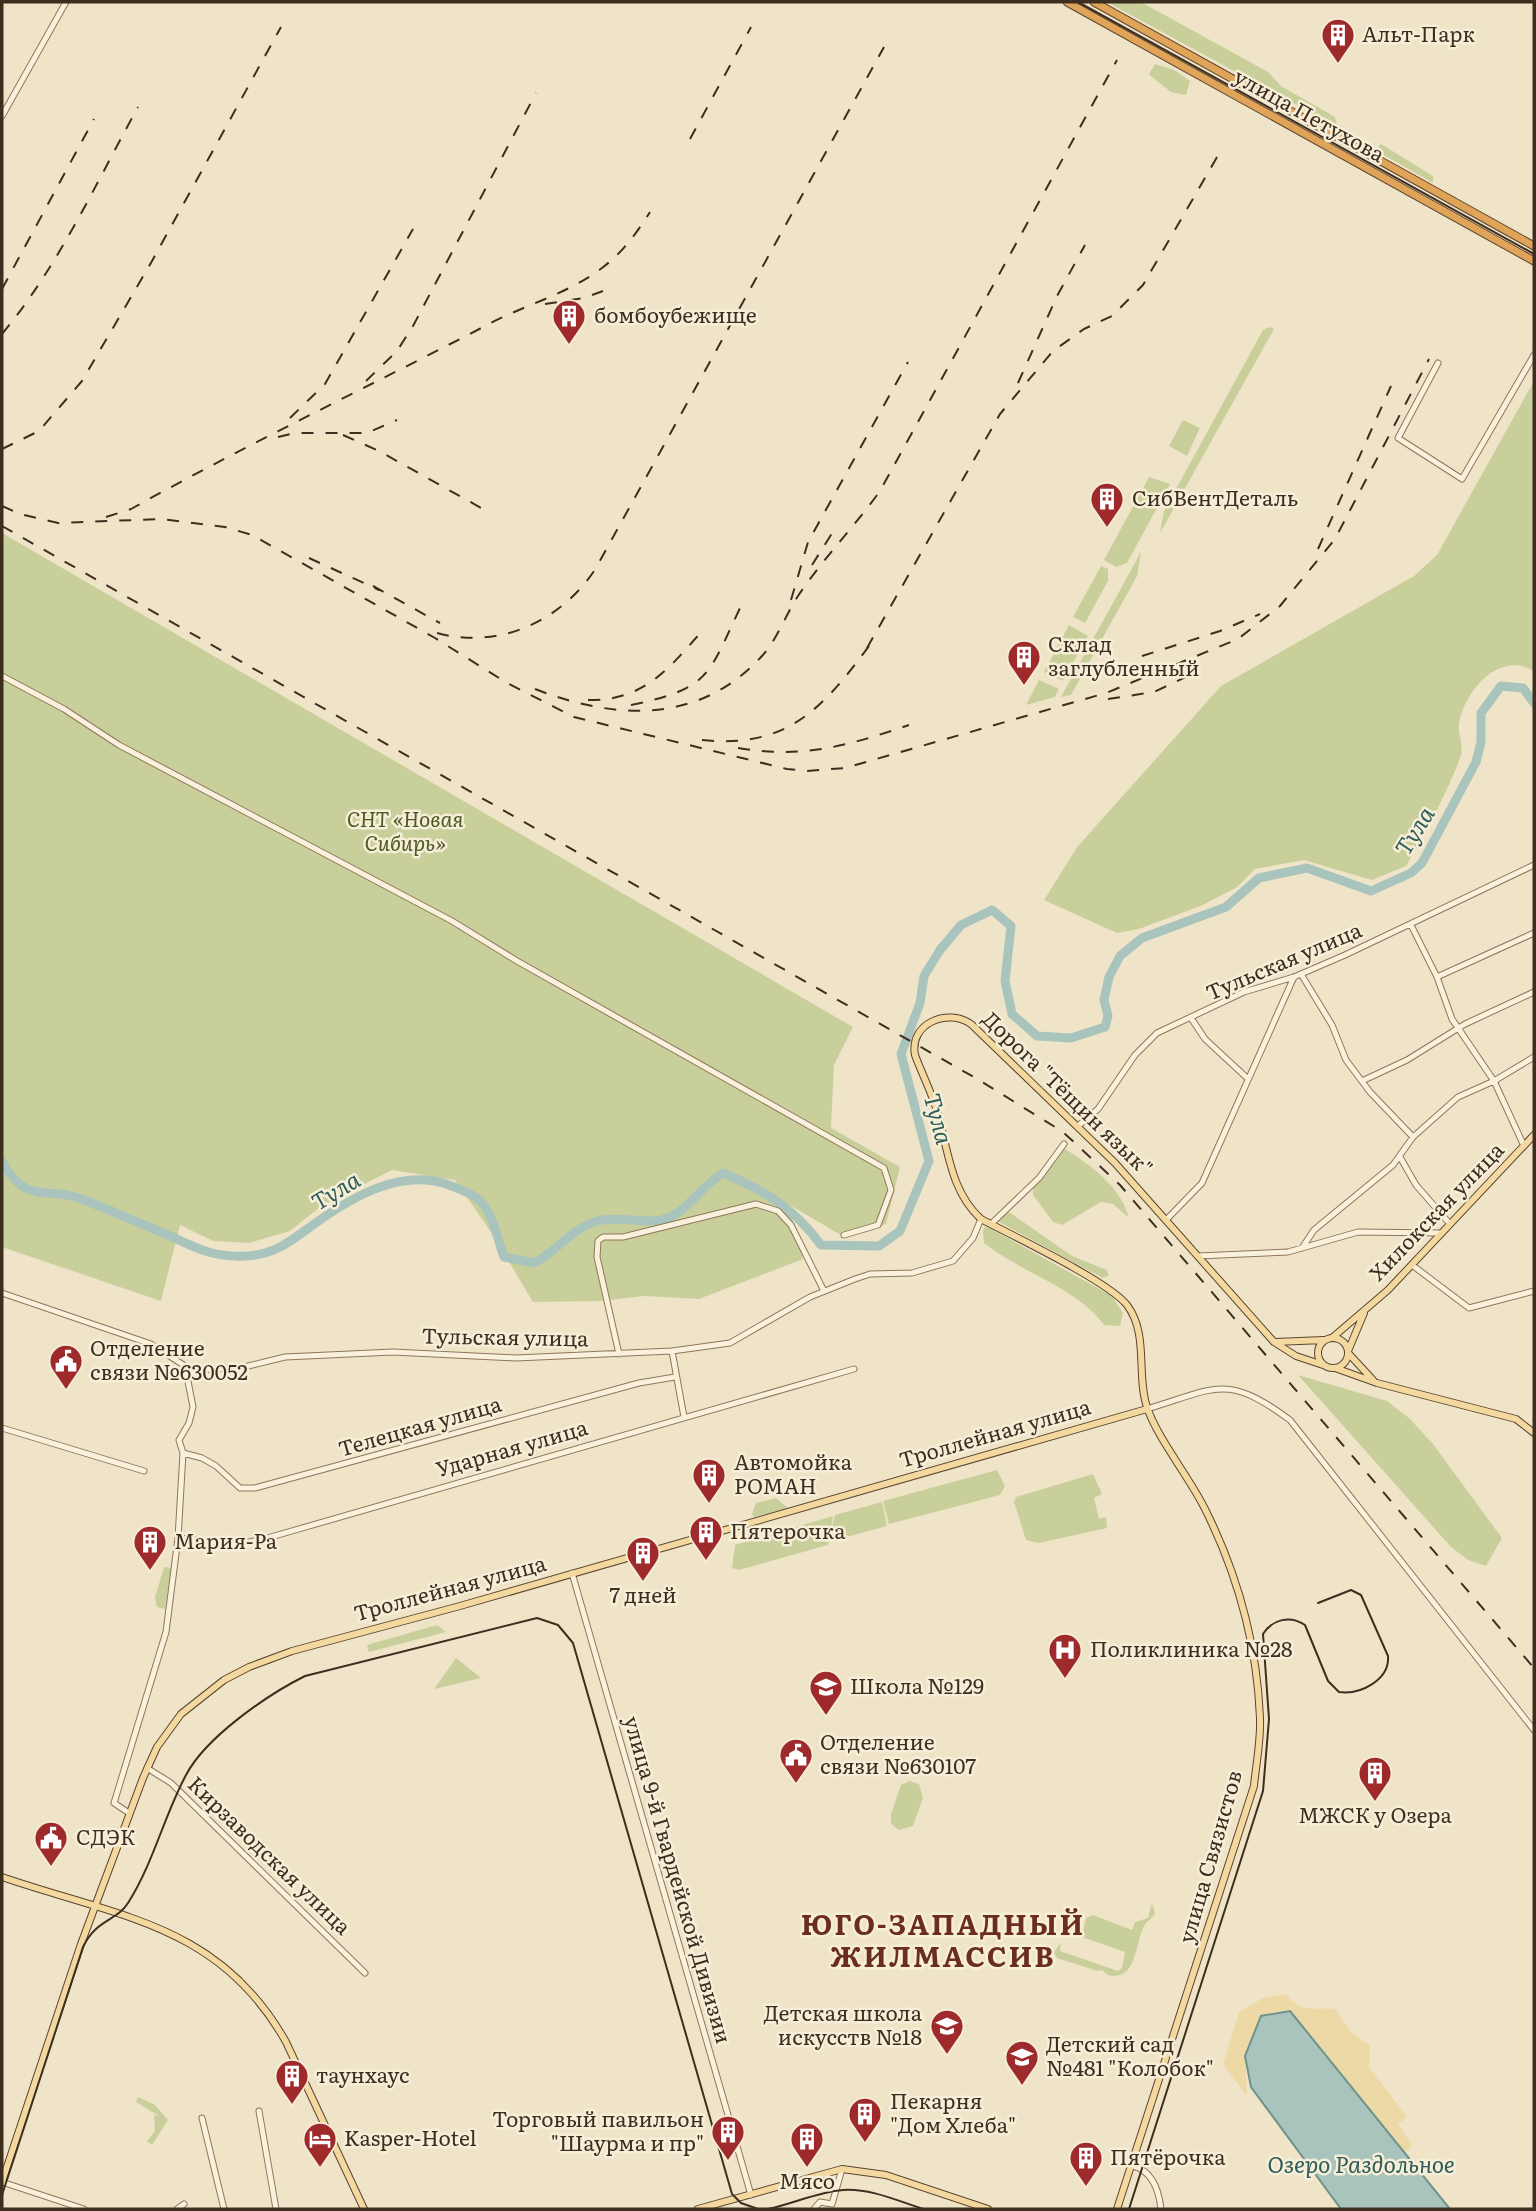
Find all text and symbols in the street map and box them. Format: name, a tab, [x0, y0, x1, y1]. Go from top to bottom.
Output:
building icon: Альт-Парк	[1319, 16, 1357, 65]
place label: Альт-Парк	[1362, 17, 1475, 48]
street label: улица Петухова	[1229, 59, 1392, 168]
building icon: бомбоубежище	[550, 297, 588, 346]
place label: бомбоубежище	[594, 298, 757, 329]
building icon: СибВентДеталь	[1088, 480, 1126, 529]
place label: СибВентДеталь	[1132, 481, 1298, 512]
place label: Склад заглубленный	[1048, 627, 1200, 682]
building icon: Склад заглубленный	[1005, 638, 1043, 687]
water label: Тула	[1385, 799, 1441, 861]
park label: СНТ «Новая Сибирь»	[347, 802, 463, 857]
street label: Тульская улица	[1200, 913, 1366, 1007]
street label: Дорога "Тёщин язык"	[977, 1003, 1161, 1182]
water label: Тула	[917, 1089, 963, 1148]
street label: Хилокская улица	[1361, 1133, 1510, 1287]
water label: Тула	[304, 1161, 366, 1217]
street label: Тульская улица	[421, 1319, 589, 1352]
place label: Отделение связи №630052	[90, 1331, 248, 1386]
public building icon: Отделение связи №630052	[47, 1342, 85, 1391]
street label: Телецкая улица	[334, 1386, 505, 1463]
street label: Троллейная улица	[895, 1389, 1094, 1474]
street label: Ударная улица	[432, 1410, 592, 1483]
place label: Автомойка РОМАН	[734, 1445, 853, 1500]
building icon: Автомойка РОМАН	[690, 1456, 728, 1505]
building icon: Пятерочка	[687, 1513, 725, 1562]
place label: Пятерочка	[730, 1514, 846, 1545]
building icon: Мария-Ра	[131, 1523, 169, 1572]
place label: Мария-Ра	[174, 1524, 278, 1555]
building icon: 7 дней	[624, 1534, 662, 1583]
street label: Троллейная улица	[350, 1546, 550, 1627]
place label: 7 дней	[610, 1578, 676, 1609]
hospital icon: Поликлиника №28	[1046, 1631, 1084, 1680]
place label: Поликлиника №28	[1090, 1632, 1292, 1663]
school or university icon: Школа №129	[807, 1668, 845, 1717]
place label: Школа №129	[850, 1669, 984, 1700]
street label: улица 9-й Гвардейской Дивизии	[618, 1712, 741, 2047]
place label: Отделение связи №630107	[820, 1725, 976, 1780]
public building icon: Отделение связи №630107	[777, 1736, 815, 1785]
building icon: МЖСК у Озера	[1356, 1754, 1394, 1803]
street label: улица Связистов	[1169, 1766, 1248, 1947]
street label: Кирзаводская улица	[182, 1768, 360, 1941]
place label: МЖСК у Озера	[1298, 1798, 1452, 1829]
public building icon: СДЭК	[32, 1819, 70, 1868]
place label: СДЭК	[76, 1820, 136, 1851]
district label: ЮГО-ЗАПАДНЫЙ ЖИЛМАССИВ	[801, 1902, 1085, 1976]
place label: Детская школа искусств №18	[764, 1996, 923, 2051]
school or university icon: Детская школа искусств №18	[928, 2007, 966, 2056]
place label: Детский сад №481 "Колобок"	[1046, 2027, 1214, 2082]
school or university icon: Детский сад №481 "Колобок"	[1003, 2038, 1041, 2087]
building icon: таунхаус	[273, 2057, 311, 2106]
place label: таунхаус	[316, 2058, 409, 2089]
place label: Пекарня "Дом Хлеба"	[890, 2084, 1016, 2139]
building icon: Пекарня "Дом Хлеба"	[846, 2095, 884, 2144]
place label: Торговый павильон "Шаурма и пр"	[492, 2102, 704, 2157]
building icon: Торговый павильон "Шаурма и пр"	[709, 2113, 747, 2162]
hotel icon: Kasper-Hotel	[301, 2120, 339, 2169]
building icon: Мясо	[788, 2120, 826, 2169]
place label: Kasper-Hotel	[344, 2121, 477, 2152]
building icon: Пятёрочка	[1067, 2139, 1105, 2188]
place label: Пятёрочка	[1110, 2140, 1226, 2171]
water label: Озеро Раздольное	[1267, 2146, 1455, 2180]
place label: Мясо	[779, 2164, 835, 2195]

